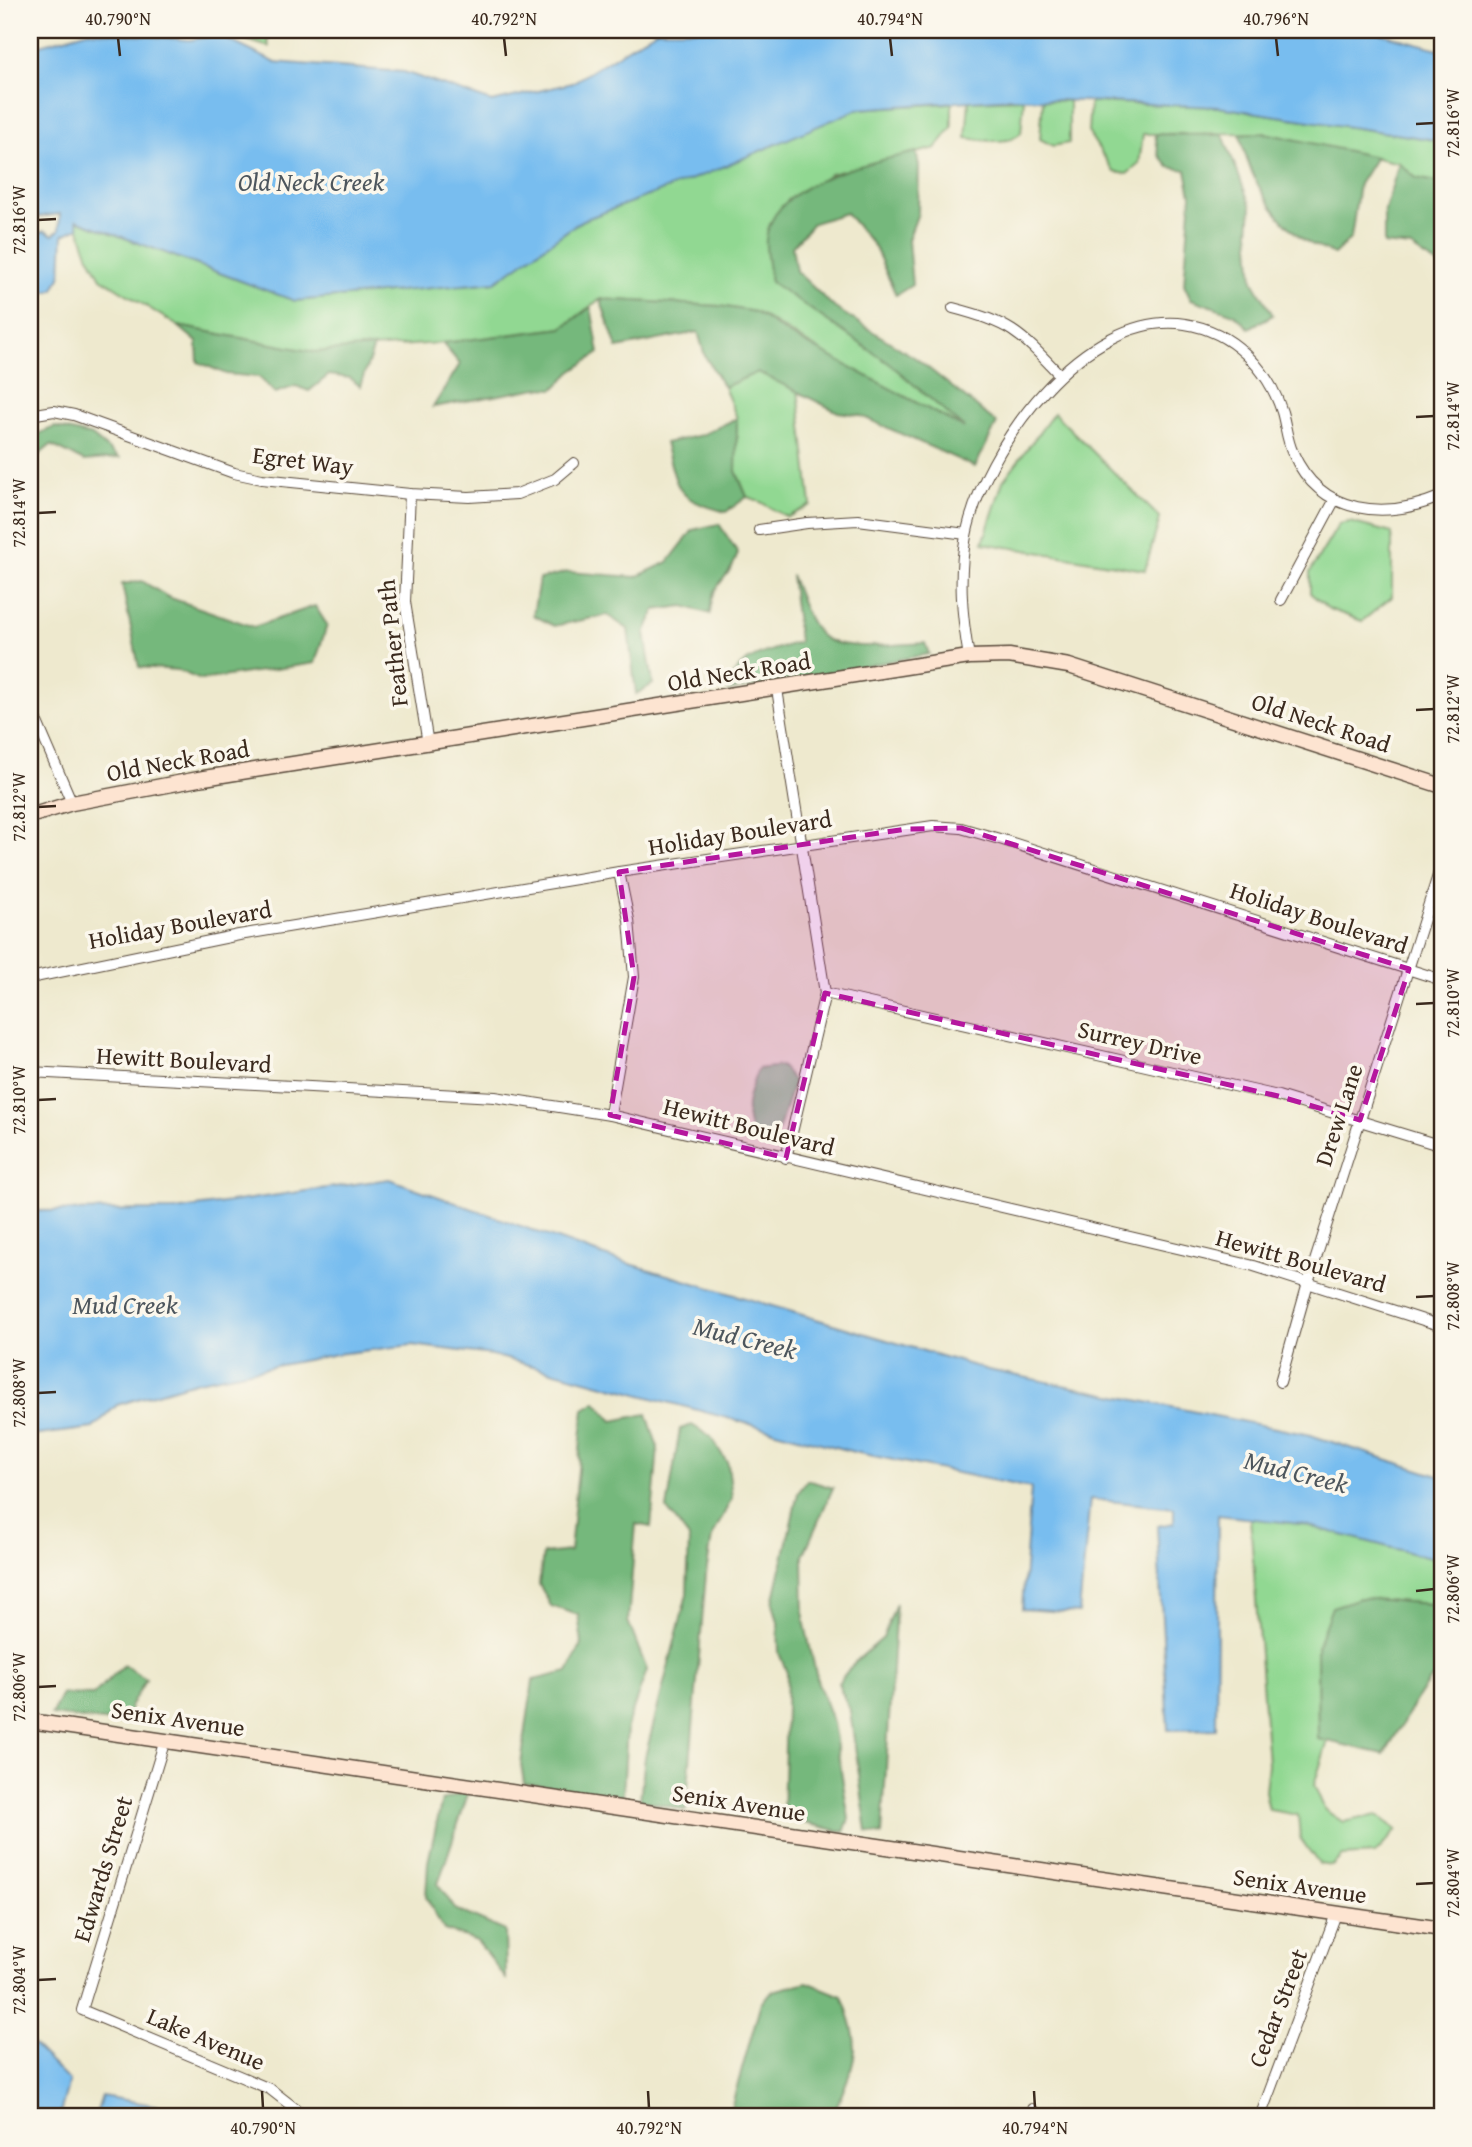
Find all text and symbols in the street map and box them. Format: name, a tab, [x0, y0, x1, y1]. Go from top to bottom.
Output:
text: 40.790°N	[85, 5, 151, 32]
text: 40.792°N	[471, 5, 537, 32]
text: 40.794°N	[857, 5, 923, 32]
text: 40.796°N	[1243, 5, 1309, 32]
text: 72.816°W	[1439, 88, 1466, 158]
water label: Old Neck Creek	[238, 162, 384, 201]
text: 72.816°W	[5, 185, 32, 255]
text: 72.814°W	[1439, 381, 1466, 451]
street label: Egret Way	[251, 437, 356, 484]
text: 72.814°W	[5, 478, 32, 548]
street label: Feather Path	[368, 577, 417, 709]
street label: Old Neck Road	[665, 643, 813, 700]
text: 72.812°W	[1439, 674, 1466, 744]
street label: Old Neck Road	[1247, 684, 1395, 762]
street label: Old Neck Road	[104, 731, 252, 790]
text: 72.812°W	[5, 772, 32, 842]
street label: Holiday Boulevard	[646, 801, 834, 864]
street label: Holiday Boulevard	[1226, 872, 1413, 963]
street label: Holiday Boulevard	[86, 891, 274, 958]
text: 72.810°W	[1439, 968, 1466, 1038]
street label: Surrey Drive	[1075, 1011, 1206, 1074]
street label: Hewitt Boulevard	[96, 1037, 273, 1082]
street label: Drew Lane	[1306, 1059, 1371, 1170]
text: 72.810°W	[5, 1065, 32, 1135]
street label: Hewitt Boulevard	[660, 1088, 839, 1165]
street label: Hewitt Boulevard	[1212, 1220, 1390, 1302]
text: 72.808°W	[1439, 1261, 1466, 1331]
water label: Mud Creek	[72, 1285, 178, 1324]
water label: Mud Creek	[689, 1306, 801, 1369]
text: 72.808°W	[5, 1358, 32, 1428]
water label: Mud Creek	[1240, 1440, 1352, 1503]
text: 72.806°W	[1439, 1554, 1466, 1624]
text: 72.806°W	[5, 1652, 32, 1722]
street label: Senix Avenue	[109, 1692, 247, 1745]
street label: Senix Avenue	[670, 1775, 808, 1830]
street label: Edwards Street	[64, 1791, 141, 1946]
text: 72.804°W	[1439, 1848, 1466, 1918]
street label: Senix Avenue	[1231, 1859, 1369, 1912]
street label: Cedar Street	[1239, 1943, 1316, 2072]
text: 72.804°W	[5, 1945, 32, 2015]
street label: Lake Avenue	[142, 1998, 271, 2079]
text: 40.790°N	[230, 2114, 296, 2141]
text: 40.792°N	[616, 2114, 682, 2141]
text: 40.794°N	[1002, 2114, 1068, 2141]

